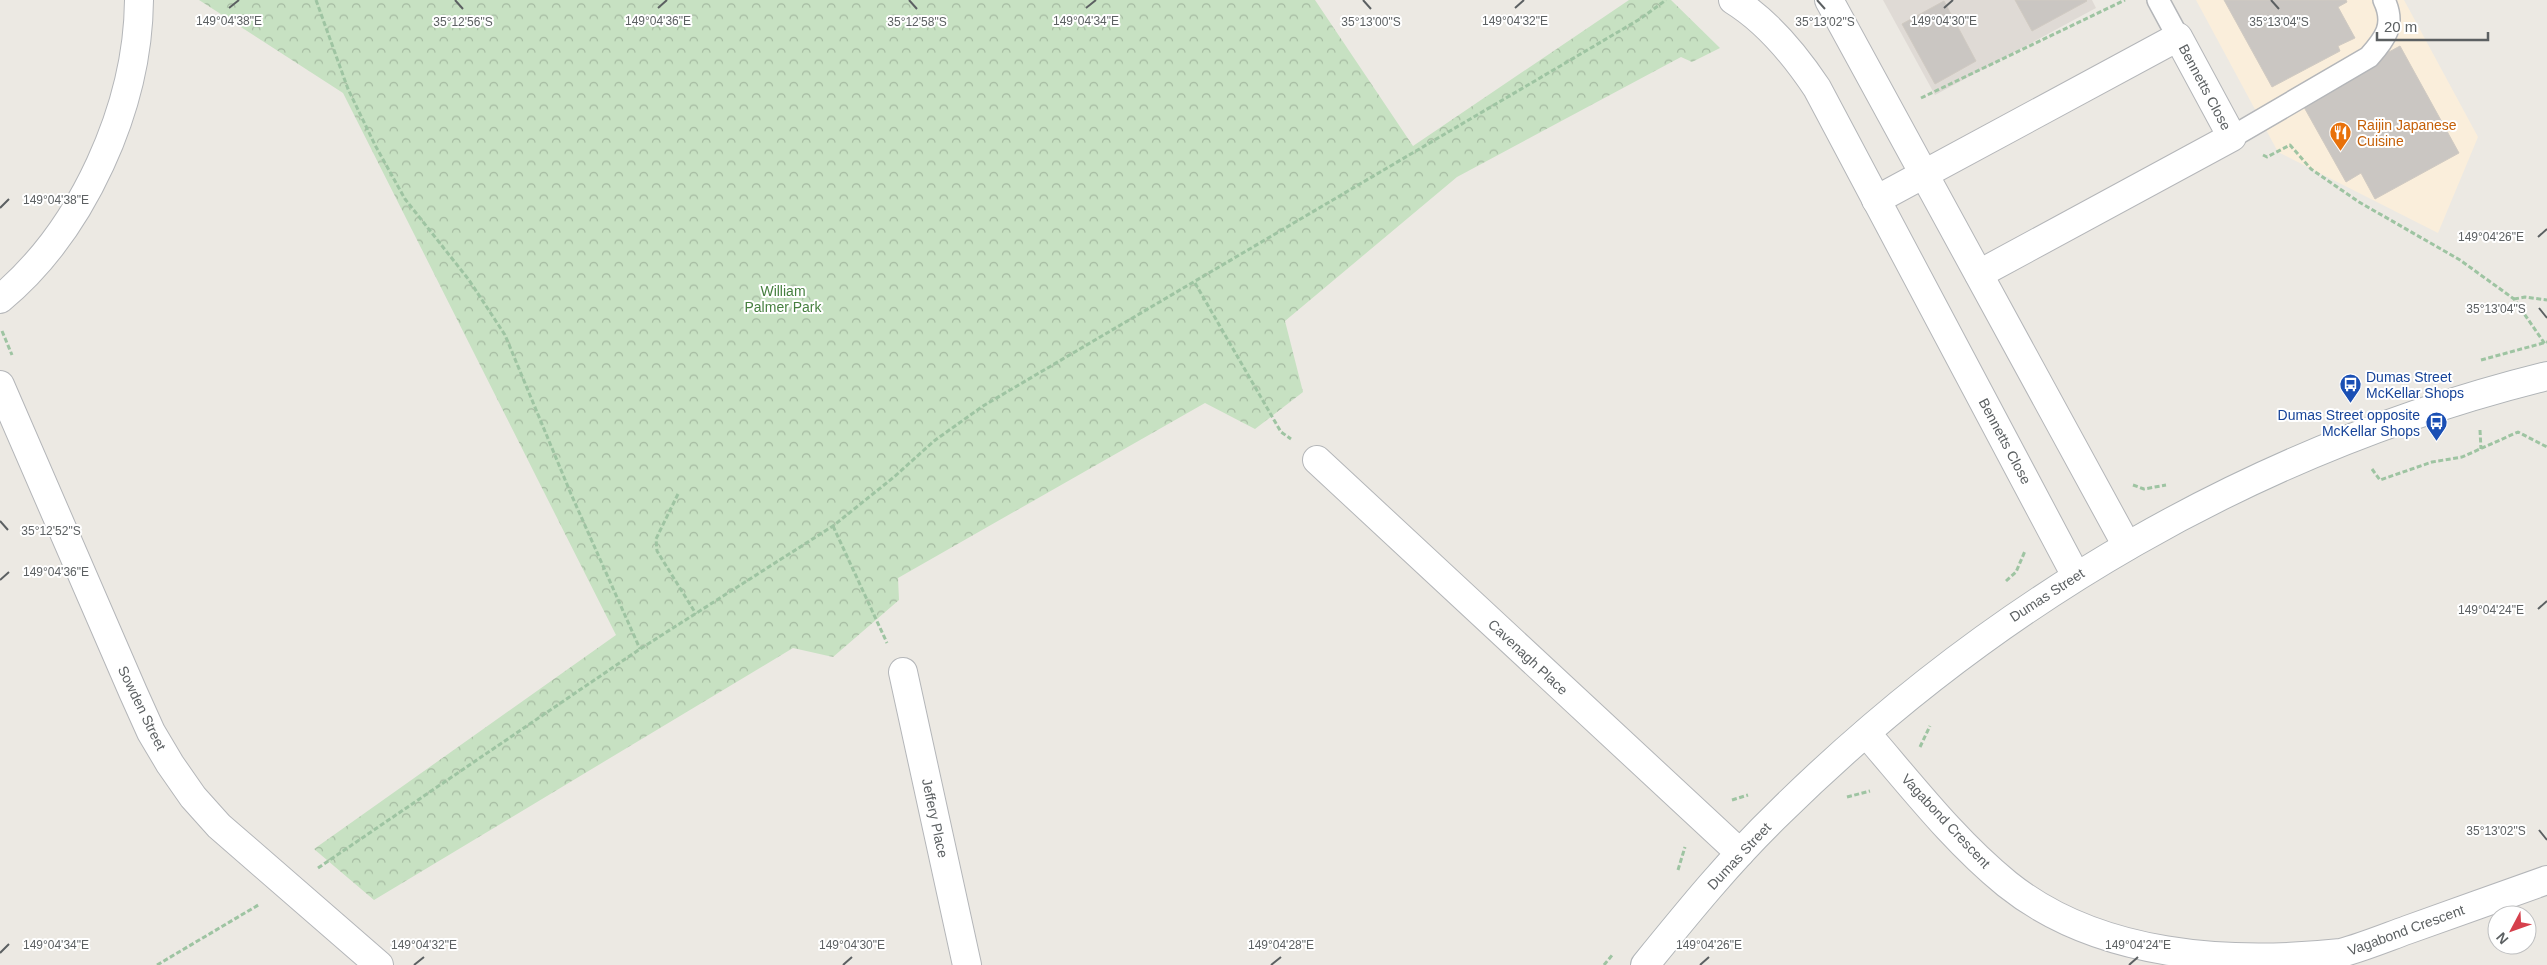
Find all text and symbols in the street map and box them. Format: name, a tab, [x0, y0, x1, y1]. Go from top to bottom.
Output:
scale bar	[2377, 10, 2488, 42]
text: 149°04'38"E	[196, 14, 262, 28]
text: 149°04'36"E	[625, 14, 691, 28]
text: 149°04'34"E	[1053, 14, 1119, 28]
text: 149°04'32"E	[1482, 14, 1548, 28]
text: 149°04'30"E	[1911, 14, 1977, 28]
text: 35°12'56"S	[433, 15, 493, 29]
text: 35°12'58"S	[887, 15, 947, 29]
text: 35°13'00"S	[1341, 15, 1401, 29]
text: 35°13'02"S	[1795, 15, 1855, 29]
text: 35°13'04"S	[2249, 15, 2309, 29]
text: 20 m	[2384, 18, 2417, 35]
street label: Bennetts Close	[2176, 41, 2234, 133]
place label: Raijin Japanese Cuisine	[2357, 117, 2457, 149]
restaurant icon: Raijin Japanese Cuisine	[2329, 121, 2353, 152]
text: 149°04'38"E	[23, 193, 89, 207]
text: 149°04'26"E	[2458, 230, 2524, 244]
park label: William Palmer Park	[744, 283, 823, 315]
text: 35°13'04"S	[2466, 302, 2526, 316]
place label: Dumas Street McKellar Shops	[2366, 369, 2464, 401]
bus stop icon: Dumas Street McKellar Shops	[2338, 373, 2362, 404]
street label: Bennetts Close	[1976, 395, 2034, 487]
place label: Dumas Street opposite McKellar Shops	[2278, 407, 2420, 439]
bus stop icon: Dumas Street opposite McKellar Shops	[2424, 411, 2448, 442]
text: 35°12'52"S	[21, 524, 81, 538]
text: 149°04'36"E	[23, 565, 89, 579]
street label: Dumas Street	[2007, 565, 2087, 625]
text: 149°04'24"E	[2458, 603, 2524, 617]
street label: Cavenagh Place	[1485, 616, 1571, 698]
street label: Sowden Street	[115, 663, 169, 753]
street label: Vagabond Crescent	[1898, 771, 1994, 871]
street label: Jeffery Place	[919, 777, 951, 859]
street label: Dumas Street	[1704, 819, 1774, 893]
text: 35°13'02"S	[2466, 824, 2526, 838]
street label: Vagabond Crescent	[2346, 901, 2466, 959]
north arrow	[2487, 905, 2537, 955]
text: N	[2493, 929, 2512, 948]
text: 149°04'34"E	[23, 938, 89, 952]
text: 149°04'32"E	[391, 938, 457, 952]
text: 149°04'30"E	[819, 938, 885, 952]
text: 149°04'28"E	[1248, 938, 1314, 952]
text: 149°04'26"E	[1676, 938, 1742, 952]
text: 149°04'24"E	[2105, 938, 2171, 952]

